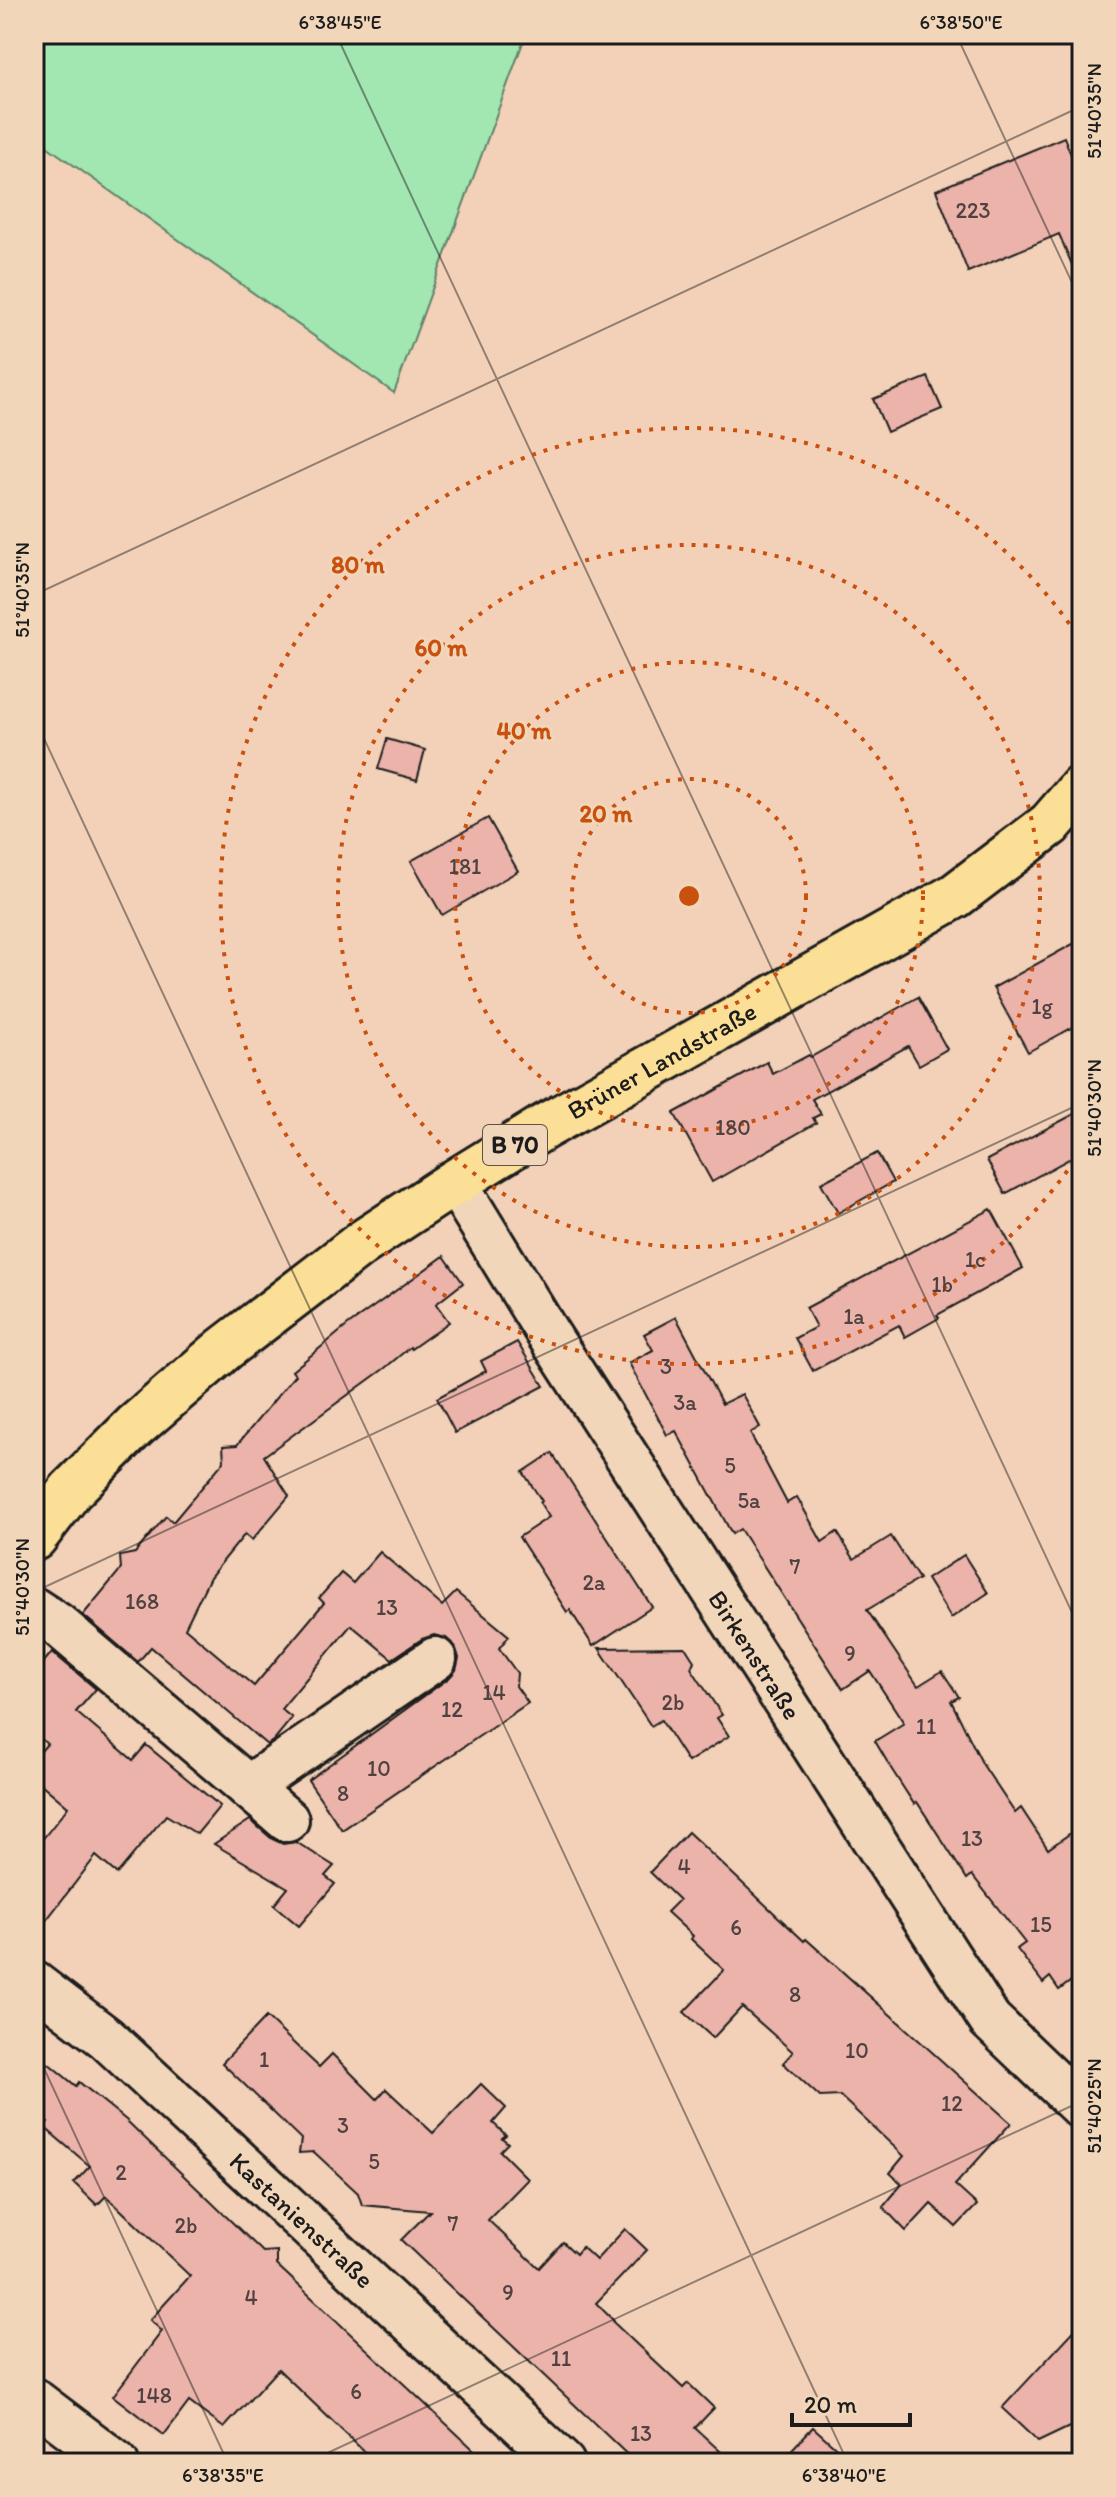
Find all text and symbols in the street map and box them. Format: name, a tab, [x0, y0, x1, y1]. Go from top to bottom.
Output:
text: 6°38'45"E	[299, 10, 381, 34]
text: 6°38'50"E	[919, 10, 1003, 34]
text: 51°40'35"N	[1082, 63, 1106, 159]
house number: 223	[955, 197, 991, 224]
text: 51°40'35"N	[10, 542, 34, 638]
text: 80 m	[331, 550, 386, 579]
text: 60 m	[414, 633, 468, 662]
text: 40 m	[497, 716, 552, 745]
text: 20 m	[580, 799, 633, 828]
house number: 181	[449, 853, 481, 880]
centre of rings	[675, 882, 703, 910]
house number: 1g	[1031, 993, 1053, 1020]
street label: Brüner Landstraße	[562, 995, 762, 1126]
text: 51°40'30"N	[1082, 1059, 1106, 1157]
house number: 180	[715, 1114, 751, 1141]
road number: B 70	[483, 1125, 547, 1165]
house number: 1c	[965, 1246, 985, 1273]
house number: 1b	[931, 1271, 953, 1298]
house number: 1a	[843, 1303, 865, 1330]
house number: 3	[660, 1353, 672, 1380]
house number: 3a	[673, 1389, 697, 1416]
house number: 5	[724, 1452, 736, 1479]
house number: 5a	[737, 1487, 761, 1514]
text: 51°40'30"N	[10, 1538, 34, 1636]
house number: 7	[790, 1553, 801, 1580]
house number: 2a	[582, 1569, 606, 1596]
street label: Birkenstraße	[701, 1584, 808, 1726]
house number: 168	[125, 1588, 159, 1615]
house number: 13	[376, 1594, 398, 1621]
house number: 9	[844, 1640, 856, 1667]
house number: 14	[482, 1679, 506, 1706]
house number: 2b	[661, 1689, 685, 1716]
house number: 12	[441, 1696, 463, 1723]
house number: 11	[916, 1713, 936, 1740]
house number: 10	[367, 1755, 391, 1782]
house number: 8	[337, 1780, 349, 1807]
house number: 13	[961, 1825, 983, 1852]
house number: 4	[677, 1853, 691, 1880]
house number: 15	[1030, 1911, 1052, 1938]
house number: 6	[730, 1914, 742, 1941]
house number: 8	[789, 1981, 801, 2008]
house number: 10	[845, 2037, 869, 2064]
house number: 1	[259, 2046, 269, 2073]
text: 51°40'25"N	[1082, 2058, 1106, 2154]
house number: 12	[941, 2090, 963, 2117]
house number: 3	[337, 2112, 349, 2139]
street label: Kastanienstraße	[223, 2145, 381, 2295]
house number: 5	[368, 2148, 380, 2175]
house number: 2	[115, 2159, 127, 2186]
house number: 7	[448, 2210, 459, 2237]
house number: 2b	[174, 2212, 198, 2239]
house number: 9	[502, 2279, 514, 2306]
house number: 4	[244, 2284, 258, 2311]
house number: 11	[551, 2345, 571, 2372]
scale bar	[792, 2377, 910, 2427]
house number: 6	[350, 2378, 362, 2405]
house number: 148	[136, 2382, 172, 2409]
text: 20 m	[804, 2390, 857, 2419]
house number: 13	[630, 2420, 652, 2447]
text: 6°38'35"E	[182, 2463, 264, 2487]
text: 6°38'40"E	[802, 2463, 886, 2487]

